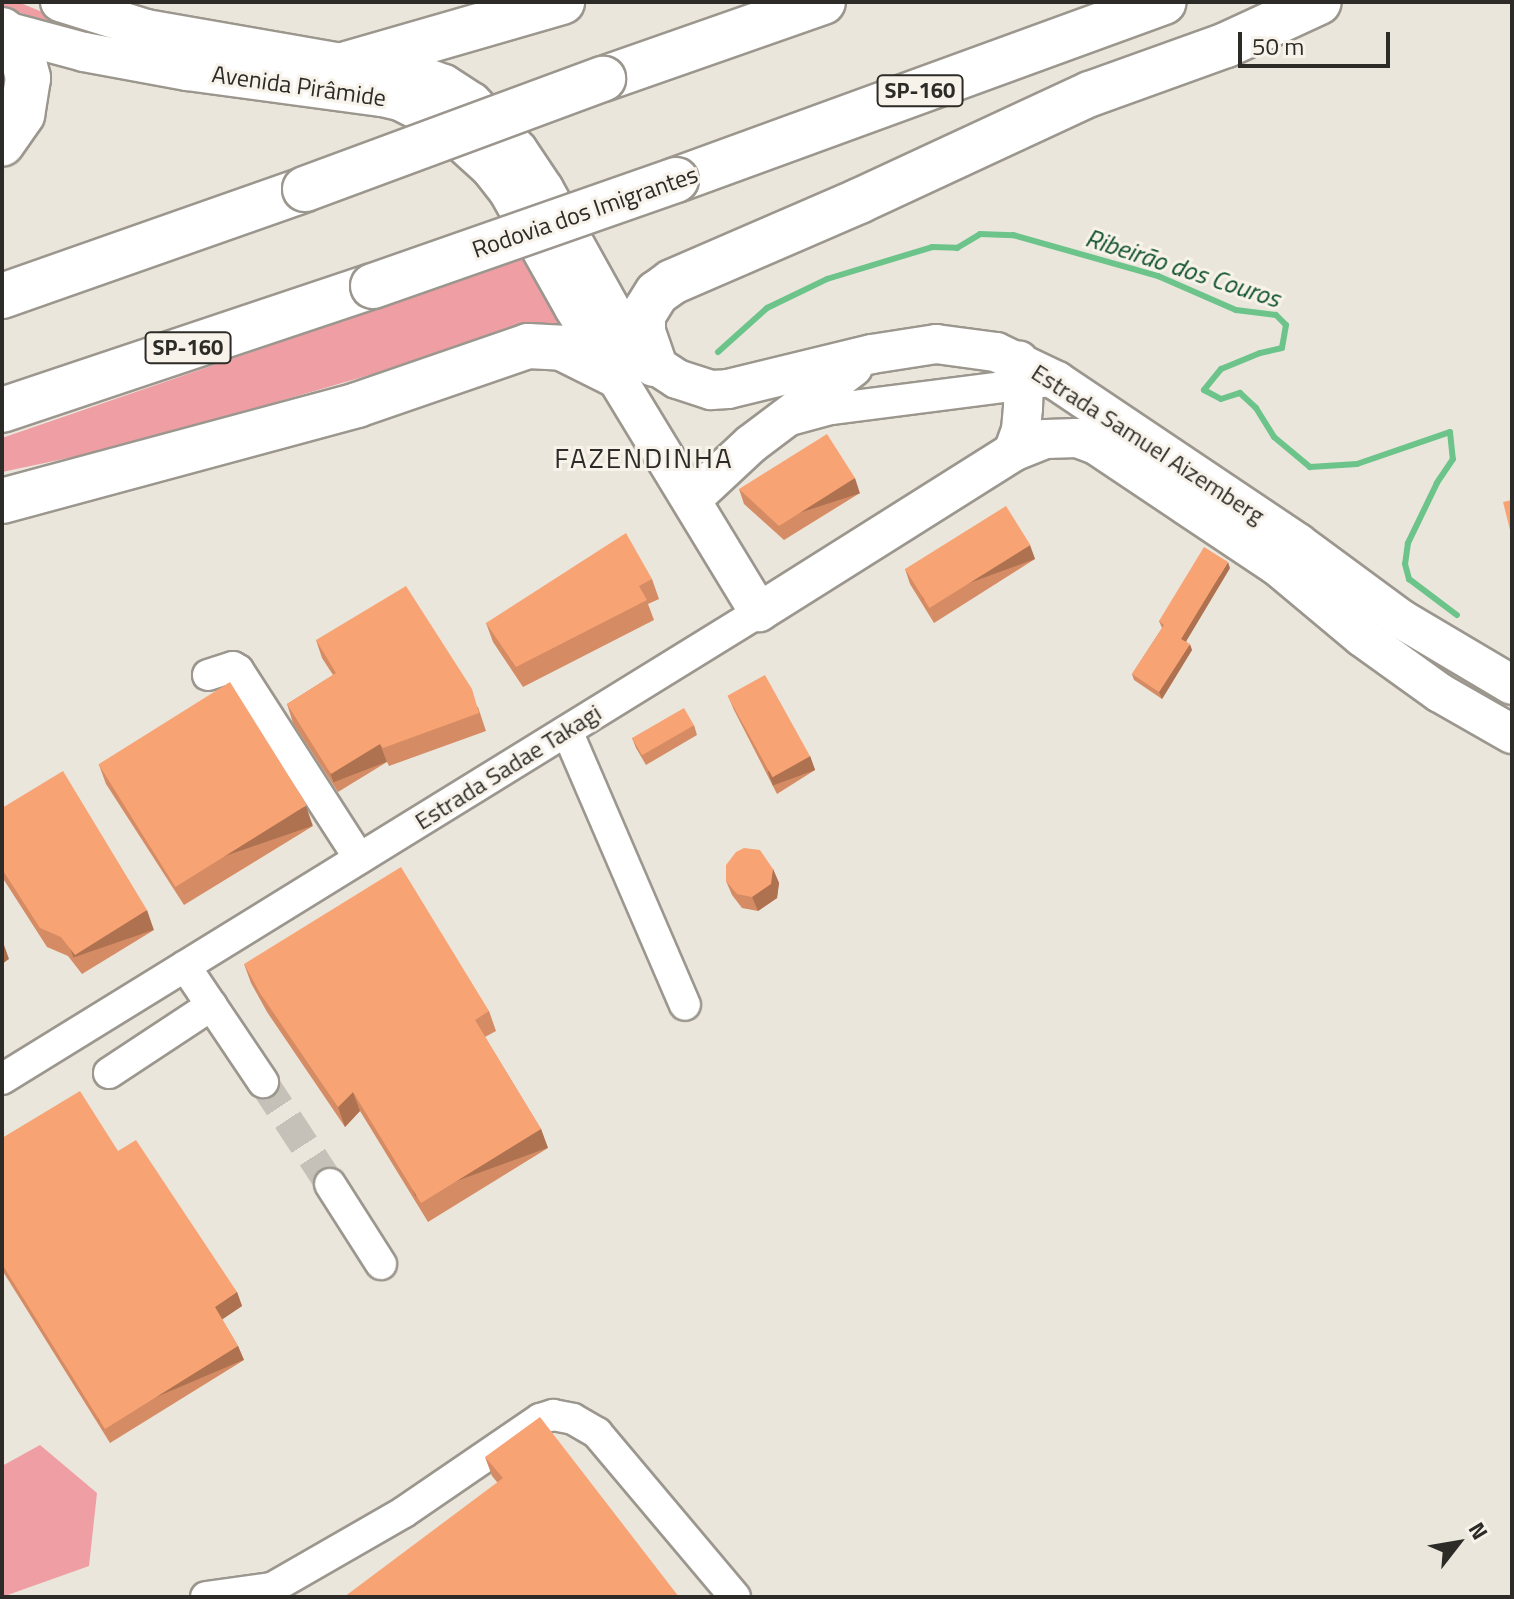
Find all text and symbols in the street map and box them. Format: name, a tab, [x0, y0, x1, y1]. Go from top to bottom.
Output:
scale bar	[1242, 16, 1394, 66]
text: 50 m	[1252, 28, 1304, 64]
street label: Avenida Pirâmide	[210, 60, 388, 112]
road number: SP-160	[876, 73, 964, 109]
street label: Rodovia dos Imigrantes	[468, 160, 702, 264]
water label: Ribeirão dos Couros	[1082, 222, 1284, 314]
road number: SP-160	[144, 330, 232, 366]
street label: Estrada Samuel Aizemberg	[1026, 358, 1270, 530]
district label: FAZENDINHA	[554, 441, 734, 475]
street label: Estrada Sadae Takagi	[410, 698, 606, 836]
north arrow	[1418, 1503, 1498, 1583]
text: N	[1460, 1515, 1497, 1546]

